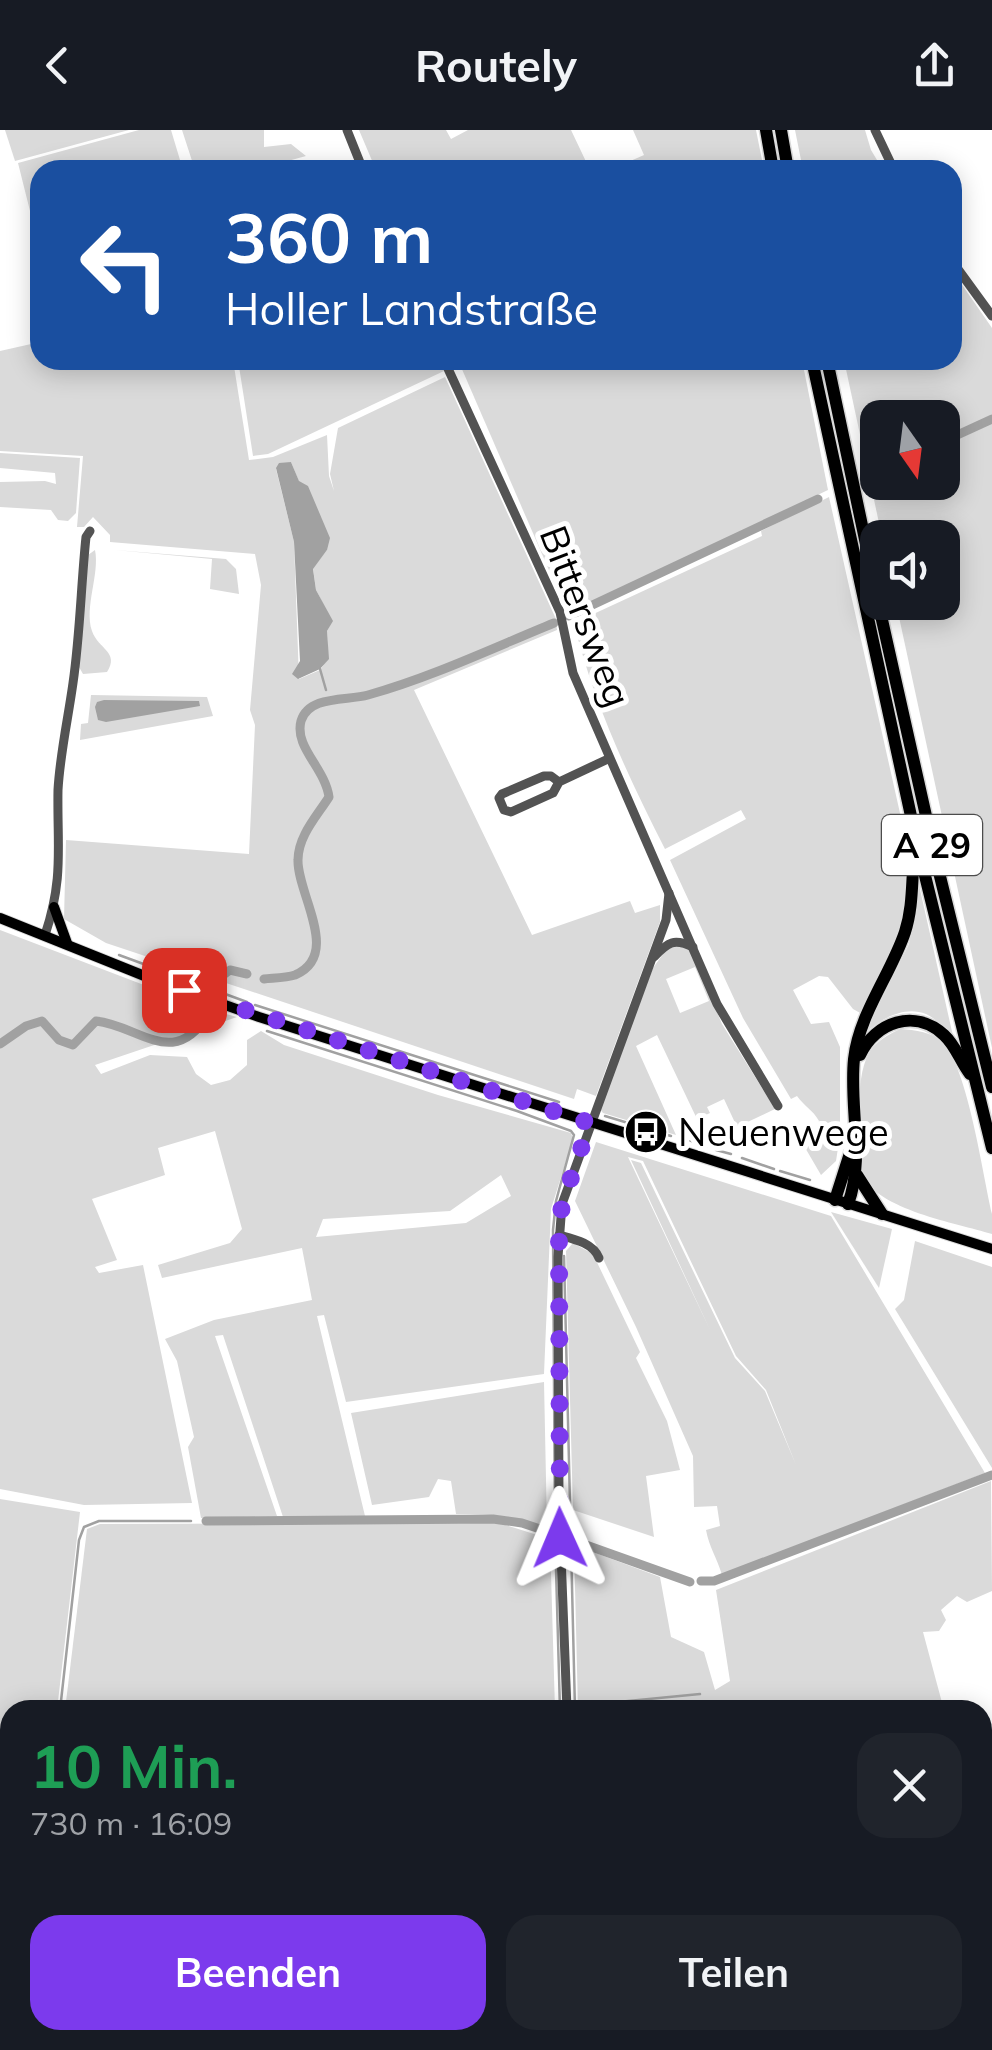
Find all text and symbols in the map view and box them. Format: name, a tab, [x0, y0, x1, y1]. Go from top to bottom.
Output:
text: Routely	[415, 37, 577, 93]
icon: back	[30, 38, 85, 93]
icon: share	[907, 38, 962, 93]
text: 360 m	[225, 193, 433, 281]
icon: left	[60, 200, 190, 330]
text: Holler Landstraße	[225, 280, 598, 336]
north arrow	[860, 400, 960, 500]
map controls	[860, 400, 960, 620]
street label: Bittersweg	[530, 519, 642, 713]
button: sound	[860, 520, 960, 620]
road number: A 29	[882, 815, 982, 875]
pin	[142, 948, 227, 1033]
icon: arrive	[157, 963, 212, 1018]
place label: Neuenwege	[678, 1108, 889, 1156]
bus stop icon: Neuenwege	[623, 1109, 669, 1155]
position arrow	[508, 1486, 612, 1590]
text: 10 Min.	[30, 1728, 237, 1803]
button: close	[857, 1733, 962, 1838]
text: 730 m · 16:09	[30, 1803, 232, 1843]
button: Beenden	[30, 1915, 486, 2030]
button: Teilen	[506, 1915, 962, 2030]

